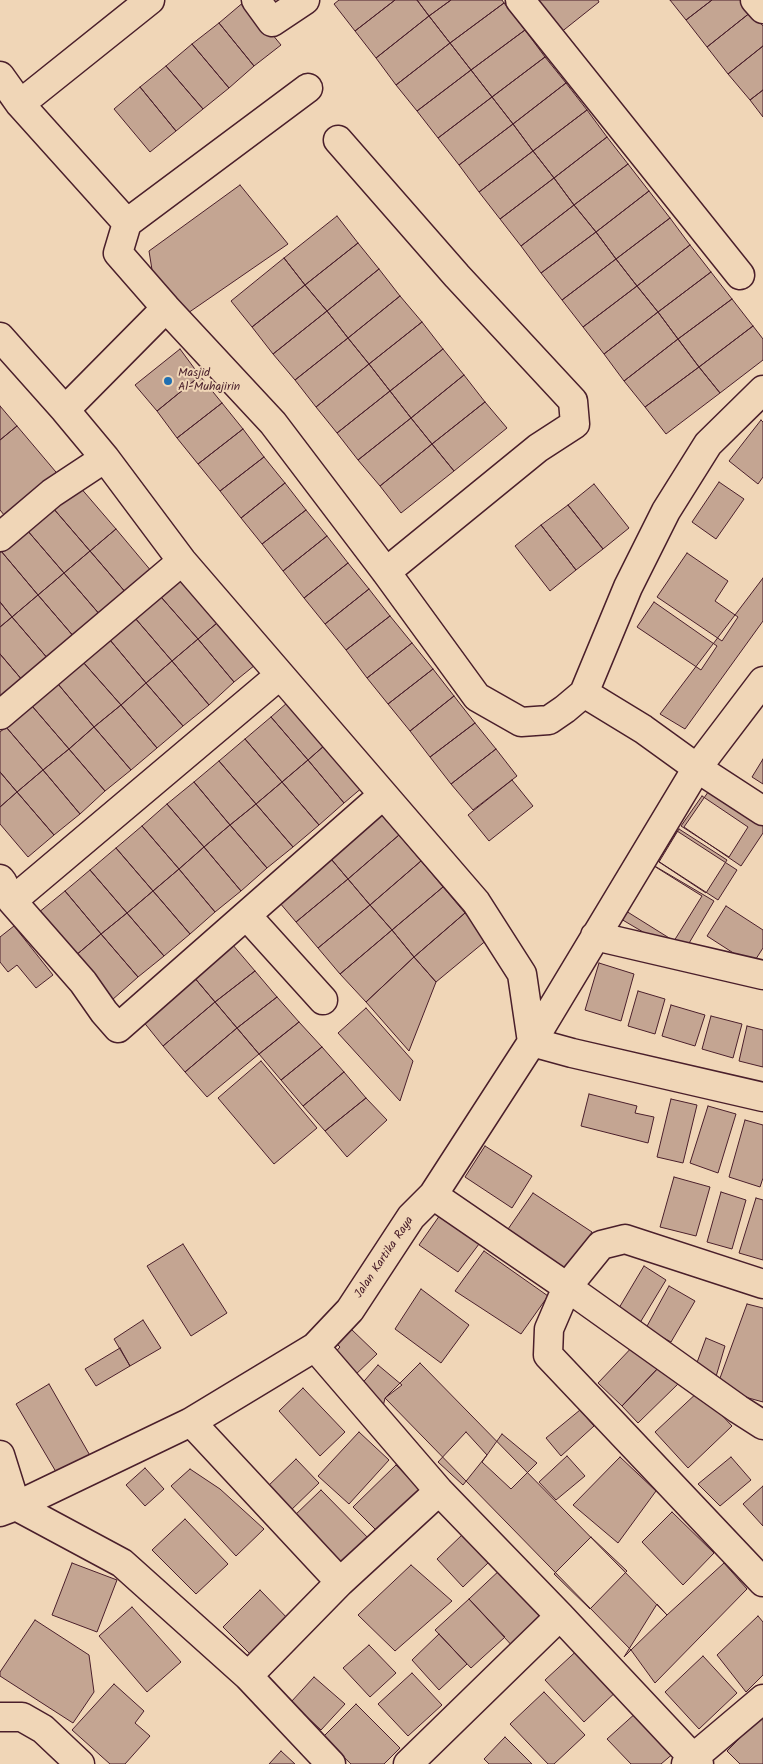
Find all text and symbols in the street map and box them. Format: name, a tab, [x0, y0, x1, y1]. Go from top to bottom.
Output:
place label: Masjid Al-Muhajirin	[178, 367, 240, 395]
marker: Masjid Al-Muhajirin	[162, 375, 174, 387]
street label: Jalan Kartika Raya	[352, 1215, 418, 1301]

